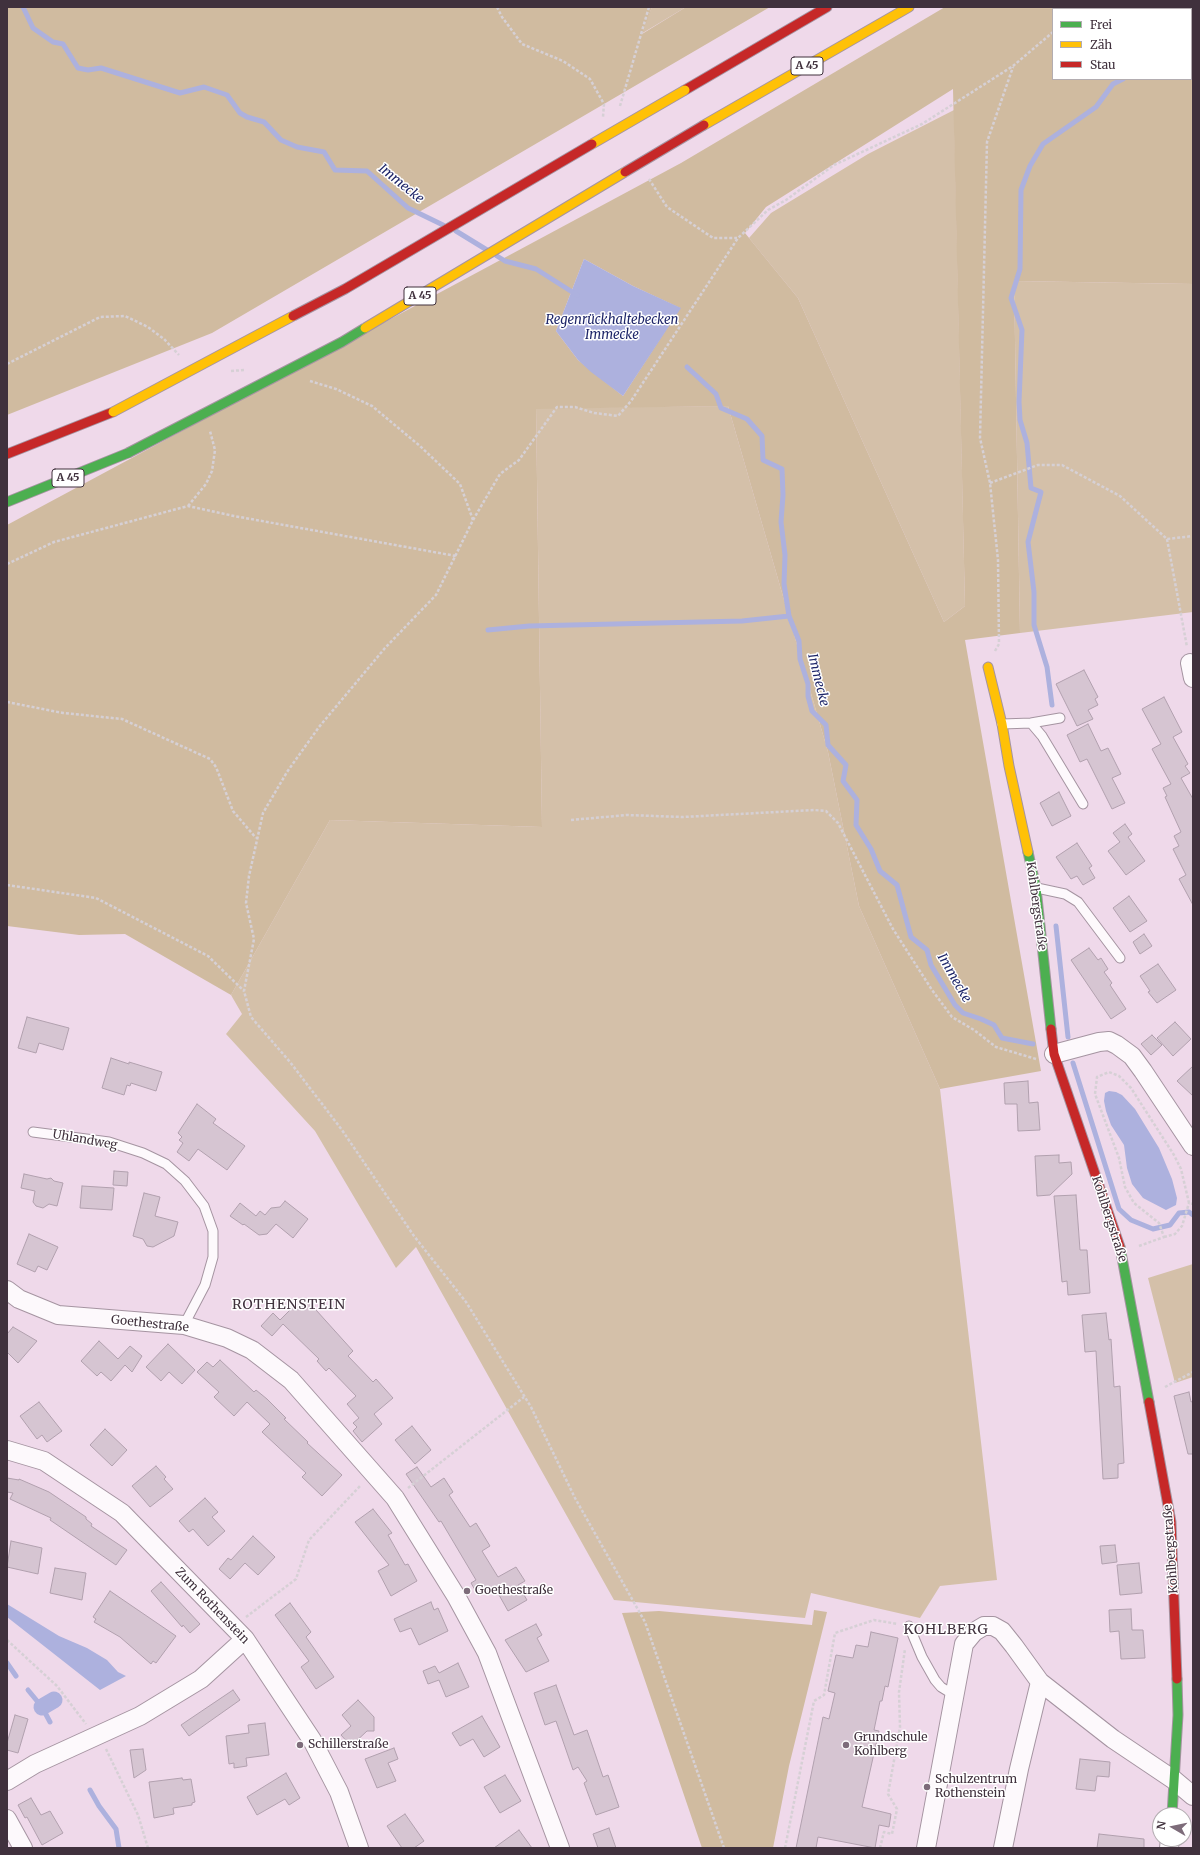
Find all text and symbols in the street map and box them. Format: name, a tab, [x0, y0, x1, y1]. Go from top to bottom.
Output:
legend	[1052, 8, 1192, 80]
text: Frei	[1090, 17, 1112, 32]
text: Zäh	[1090, 37, 1112, 52]
road number: A 45	[791, 57, 823, 75]
text: Stau	[1090, 57, 1116, 72]
water label: Immecke	[375, 161, 427, 207]
road number: A 45	[404, 287, 436, 305]
water label: Regenrückhaltebecken Immecke	[546, 312, 678, 343]
road number: A 45	[52, 469, 84, 487]
water label: Immecke	[804, 652, 832, 708]
street label: Kohlbergstraße	[1023, 861, 1049, 951]
water label: Immecke	[934, 951, 974, 1005]
street label: Uhlandweg	[51, 1127, 119, 1153]
street label: Kohlbergstraße	[1088, 1174, 1130, 1264]
district label: ROTHENSTEIN	[232, 1297, 346, 1313]
street label: Goethestraße	[110, 1313, 190, 1335]
street label: Kohlbergstraße	[1161, 1504, 1181, 1594]
street label: Zum Rothenstein	[172, 1565, 252, 1647]
place label: Goethestraße	[475, 1584, 553, 1598]
marker: Goethestraße	[462, 1586, 472, 1596]
district label: KOHLBERG	[903, 1622, 989, 1638]
place label: Grundschule Kohlberg	[854, 1731, 928, 1759]
place label: Schillerstraße	[308, 1738, 388, 1752]
marker: Schillerstraße	[295, 1740, 305, 1750]
marker: Grundschule Kohlberg	[841, 1740, 851, 1750]
place label: Schulzentrum Rothenstein	[935, 1773, 1017, 1801]
marker: Schulzentrum Rothenstein	[922, 1782, 932, 1792]
north arrow	[1152, 1807, 1192, 1847]
text: N	[1154, 1820, 1169, 1831]

